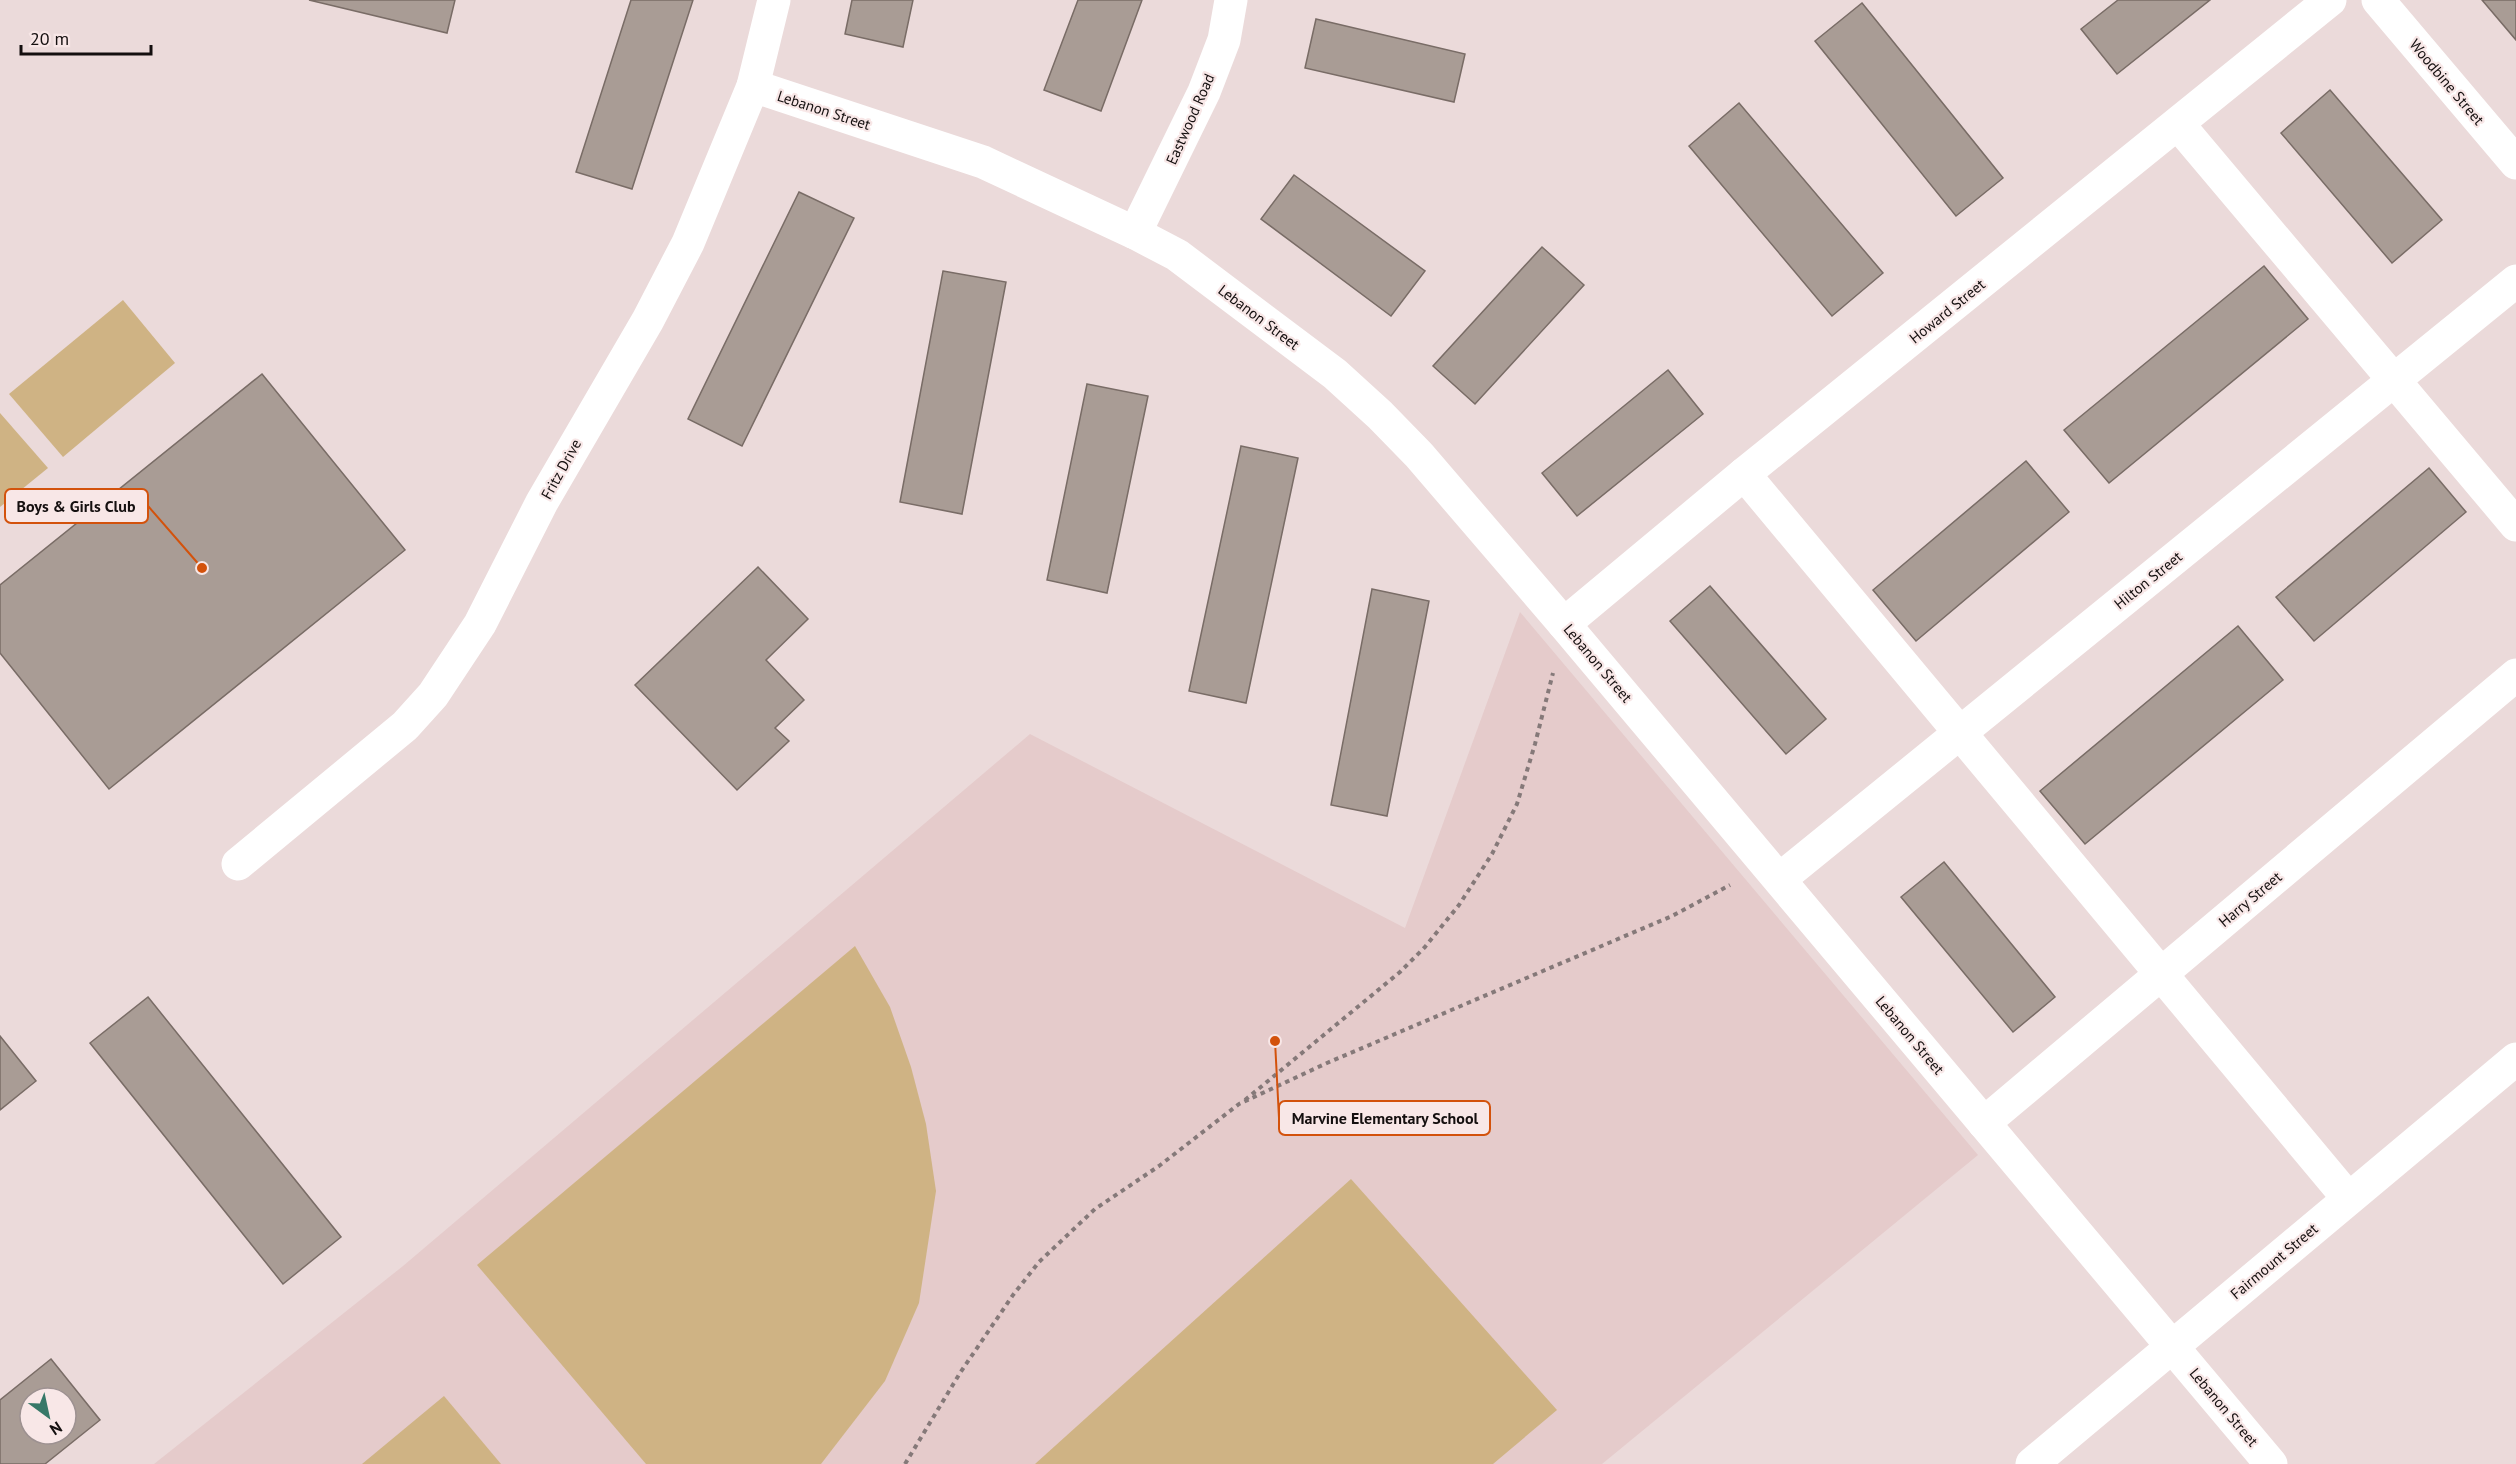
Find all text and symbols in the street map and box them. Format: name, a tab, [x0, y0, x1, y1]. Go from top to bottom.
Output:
scale bar	[21, 18, 152, 56]
text: 20 m	[30, 27, 69, 50]
street label: Woodbine Street	[2406, 35, 2488, 129]
street label: Eastwood Road	[1161, 71, 1219, 167]
street label: Lebanon Street	[775, 86, 873, 134]
street label: Howard Street	[1905, 275, 1989, 347]
street label: Lebanon Street	[1215, 280, 1303, 354]
street label: Fritz Drive	[537, 436, 585, 502]
callout: Boys & Girls Club	[5, 489, 148, 523]
text: Boys & Girls Club	[17, 496, 136, 516]
street label: Hilton Street	[2110, 547, 2186, 613]
street label: Lebanon Street	[1560, 620, 1636, 706]
street label: Harry Street	[2215, 867, 2285, 931]
street label: Lebanon Street	[1872, 992, 1948, 1078]
callout: Marvine Elementary School	[1279, 1101, 1490, 1135]
text: Marvine Elementary School	[1292, 1108, 1478, 1128]
street label: Fairmount Street	[2226, 1219, 2322, 1303]
street label: Lebanon Street	[2186, 1364, 2262, 1450]
north arrow	[18, 1386, 78, 1446]
text: N	[46, 1417, 66, 1440]

